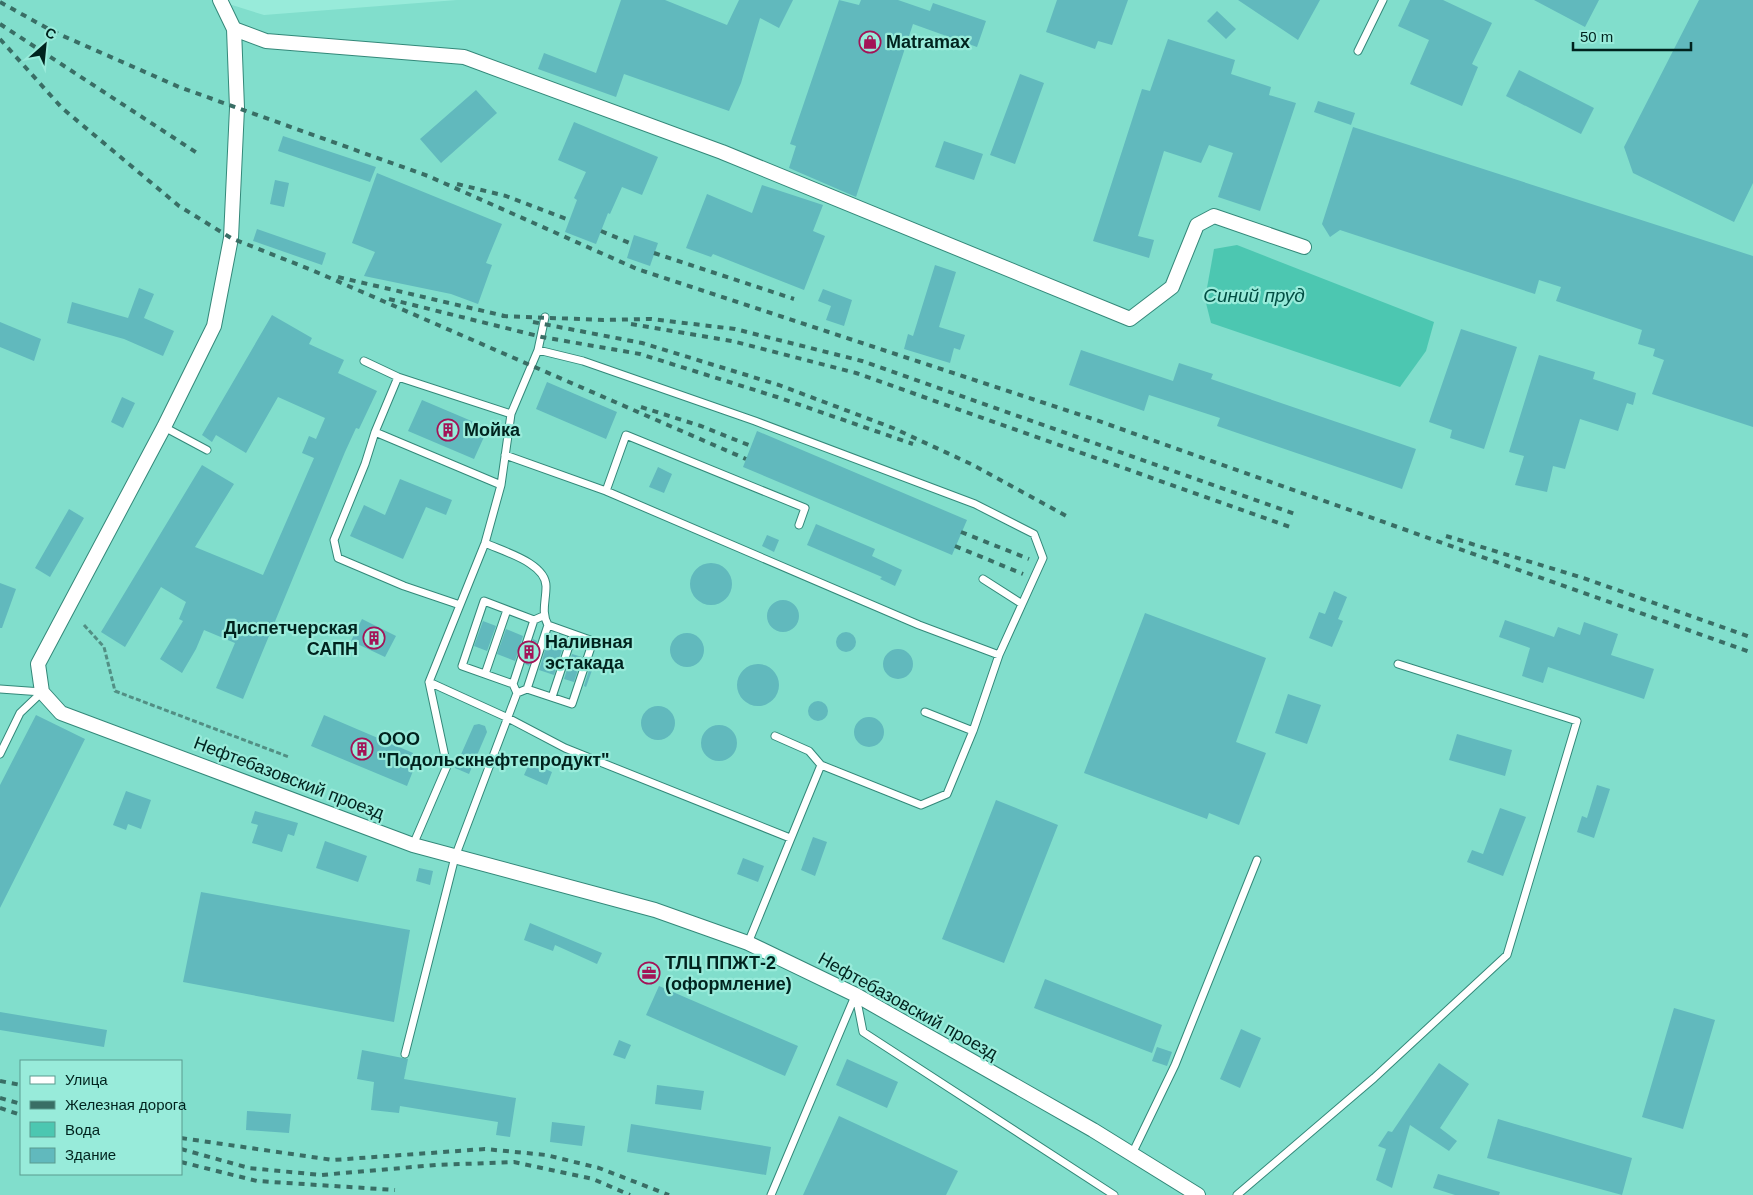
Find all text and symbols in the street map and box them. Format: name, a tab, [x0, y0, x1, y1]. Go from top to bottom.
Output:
north arrow	[20, 20, 70, 70]
scale bar	[1573, 20, 1690, 52]
text: С	[43, 24, 59, 43]
text: 50 m	[1580, 28, 1613, 45]
shop icon: Matramax	[858, 30, 882, 54]
place label: Matramax	[886, 32, 970, 52]
water label: Синий пруд	[1203, 285, 1305, 306]
building icon: Мойка	[436, 418, 460, 442]
place label: Мойка	[464, 420, 521, 440]
place label: Диспетчерская САПН	[224, 618, 358, 659]
building icon: Диспетчерская САПН	[362, 626, 386, 650]
place label: Наливная эстакада	[545, 632, 633, 673]
building icon: Наливная эстакада	[517, 640, 541, 664]
place label: ООО "Подольскнефтепродукт"	[378, 729, 610, 770]
street label: Нефтебазовский проезд	[191, 732, 387, 824]
building icon: ООО "Подольскнефтепродукт"	[350, 737, 374, 761]
street label: Нефтебазовский проезд	[815, 948, 1002, 1064]
place label: ТЛЦ ППЖТ-2 (оформление)	[665, 953, 792, 994]
office icon: ТЛЦ ППЖТ-2 (оформление)	[637, 961, 661, 985]
legend	[20, 1060, 182, 1175]
text: Улица	[65, 1071, 108, 1088]
text: Железная дорога	[65, 1096, 187, 1113]
text: Вода	[65, 1121, 101, 1138]
text: Здание	[65, 1146, 116, 1163]

